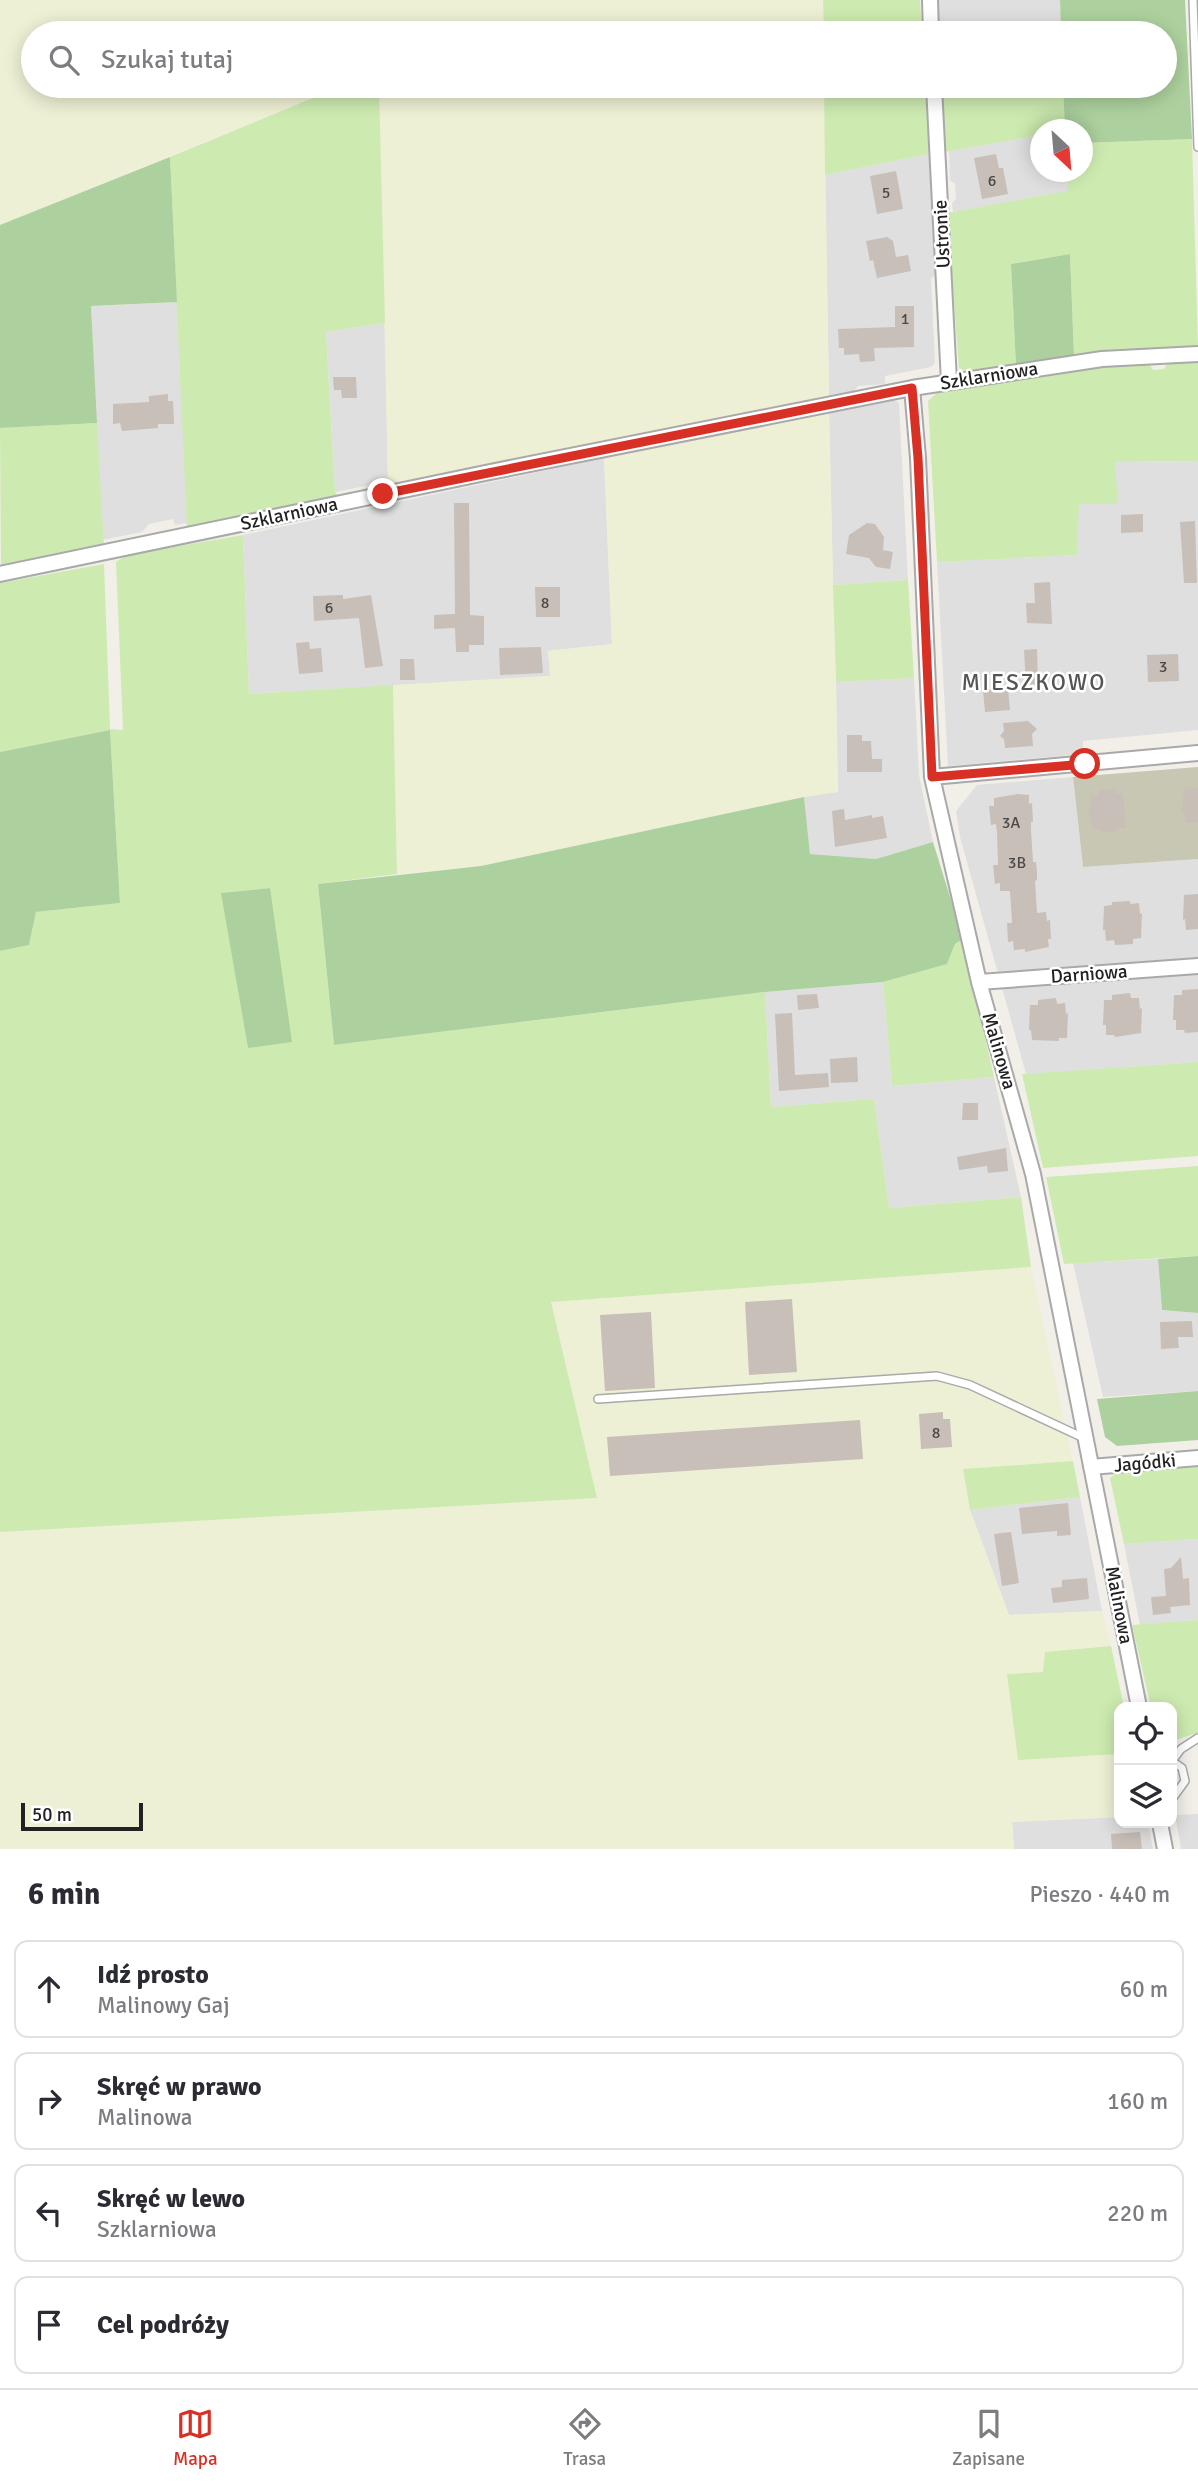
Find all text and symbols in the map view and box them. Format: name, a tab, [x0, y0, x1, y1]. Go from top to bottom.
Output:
search box	[21, 21, 1177, 98]
icon: search	[45, 41, 83, 79]
text: Szukaj tutaj	[101, 44, 233, 76]
north arrow	[1030, 119, 1093, 182]
house number: 6	[988, 171, 996, 191]
house number: 5	[882, 183, 890, 203]
street label: Ustronie	[928, 199, 956, 269]
house number: 1	[901, 309, 909, 329]
street label: Szklarniowa	[938, 356, 1040, 396]
route end	[367, 478, 398, 509]
street label: Szklarniowa	[238, 492, 340, 536]
house number: 8	[541, 593, 549, 613]
house number: 6	[325, 598, 333, 618]
house number: 3	[1159, 657, 1167, 677]
district label: MIESZKOWO	[962, 668, 1106, 697]
route start	[1069, 748, 1100, 779]
house number: 3A	[1002, 813, 1020, 833]
house number: 3B	[1008, 853, 1026, 873]
street label: Darniowa	[1050, 959, 1128, 989]
street label: Malinowa	[977, 1010, 1021, 1092]
house number: 8	[932, 1423, 940, 1443]
street label: Jagódki	[1113, 1448, 1177, 1478]
street label: Malinowa	[1100, 1564, 1138, 1646]
map controls	[1114, 1702, 1177, 1828]
button: locate	[1114, 1702, 1177, 1765]
button: layers	[1114, 1765, 1177, 1828]
scale bar	[21, 1800, 144, 1832]
text: 50 m	[32, 1803, 72, 1827]
text: 6 min	[28, 1876, 100, 1913]
text: Pieszo · 440 m	[1029, 1880, 1170, 1909]
text: Idź prosto	[97, 1959, 209, 1991]
icon: ahead	[30, 1970, 68, 2008]
text: 60 m	[1120, 1975, 1168, 2004]
text: Malinowy Gaj	[97, 1991, 230, 2020]
text: Skręć w prawo	[97, 2071, 262, 2103]
icon: right	[30, 2082, 68, 2120]
text: 160 m	[1107, 2087, 1168, 2116]
text: Malinowa	[97, 2103, 192, 2132]
text: Skręć w lewo	[97, 2183, 245, 2215]
icon: left	[30, 2194, 68, 2232]
text: 220 m	[1107, 2199, 1168, 2228]
text: Szklarniowa	[97, 2215, 217, 2244]
icon: arrive	[30, 2306, 68, 2344]
text: Cel podróży	[97, 2309, 229, 2341]
tab: Mapa	[173, 2405, 218, 2471]
tab: Trasa	[563, 2405, 606, 2471]
tab: Zapisane	[952, 2405, 1025, 2471]

